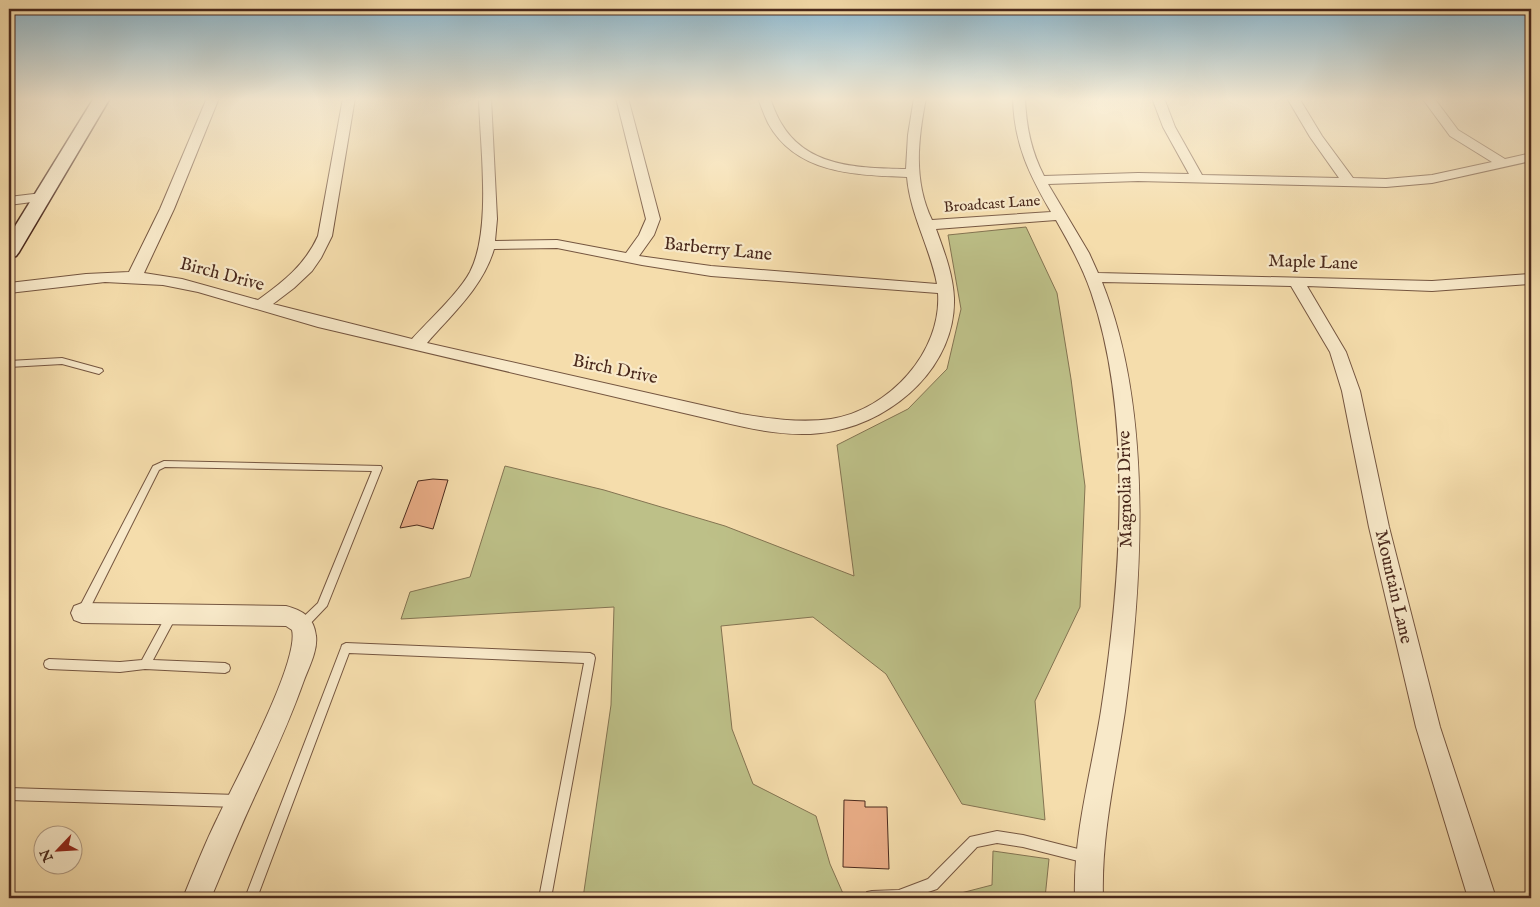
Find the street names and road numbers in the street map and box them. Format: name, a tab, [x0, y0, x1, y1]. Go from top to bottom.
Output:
street label: Broadcast Lane	[943, 191, 1041, 217]
street label: Barberry Lane	[663, 233, 773, 267]
street label: Maple Lane	[1268, 250, 1358, 276]
street label: Birch Drive	[177, 253, 267, 297]
street label: Birch Drive	[570, 350, 660, 390]
street label: Magnolia Drive	[1113, 430, 1139, 548]
street label: Mountain Lane	[1369, 528, 1417, 646]

